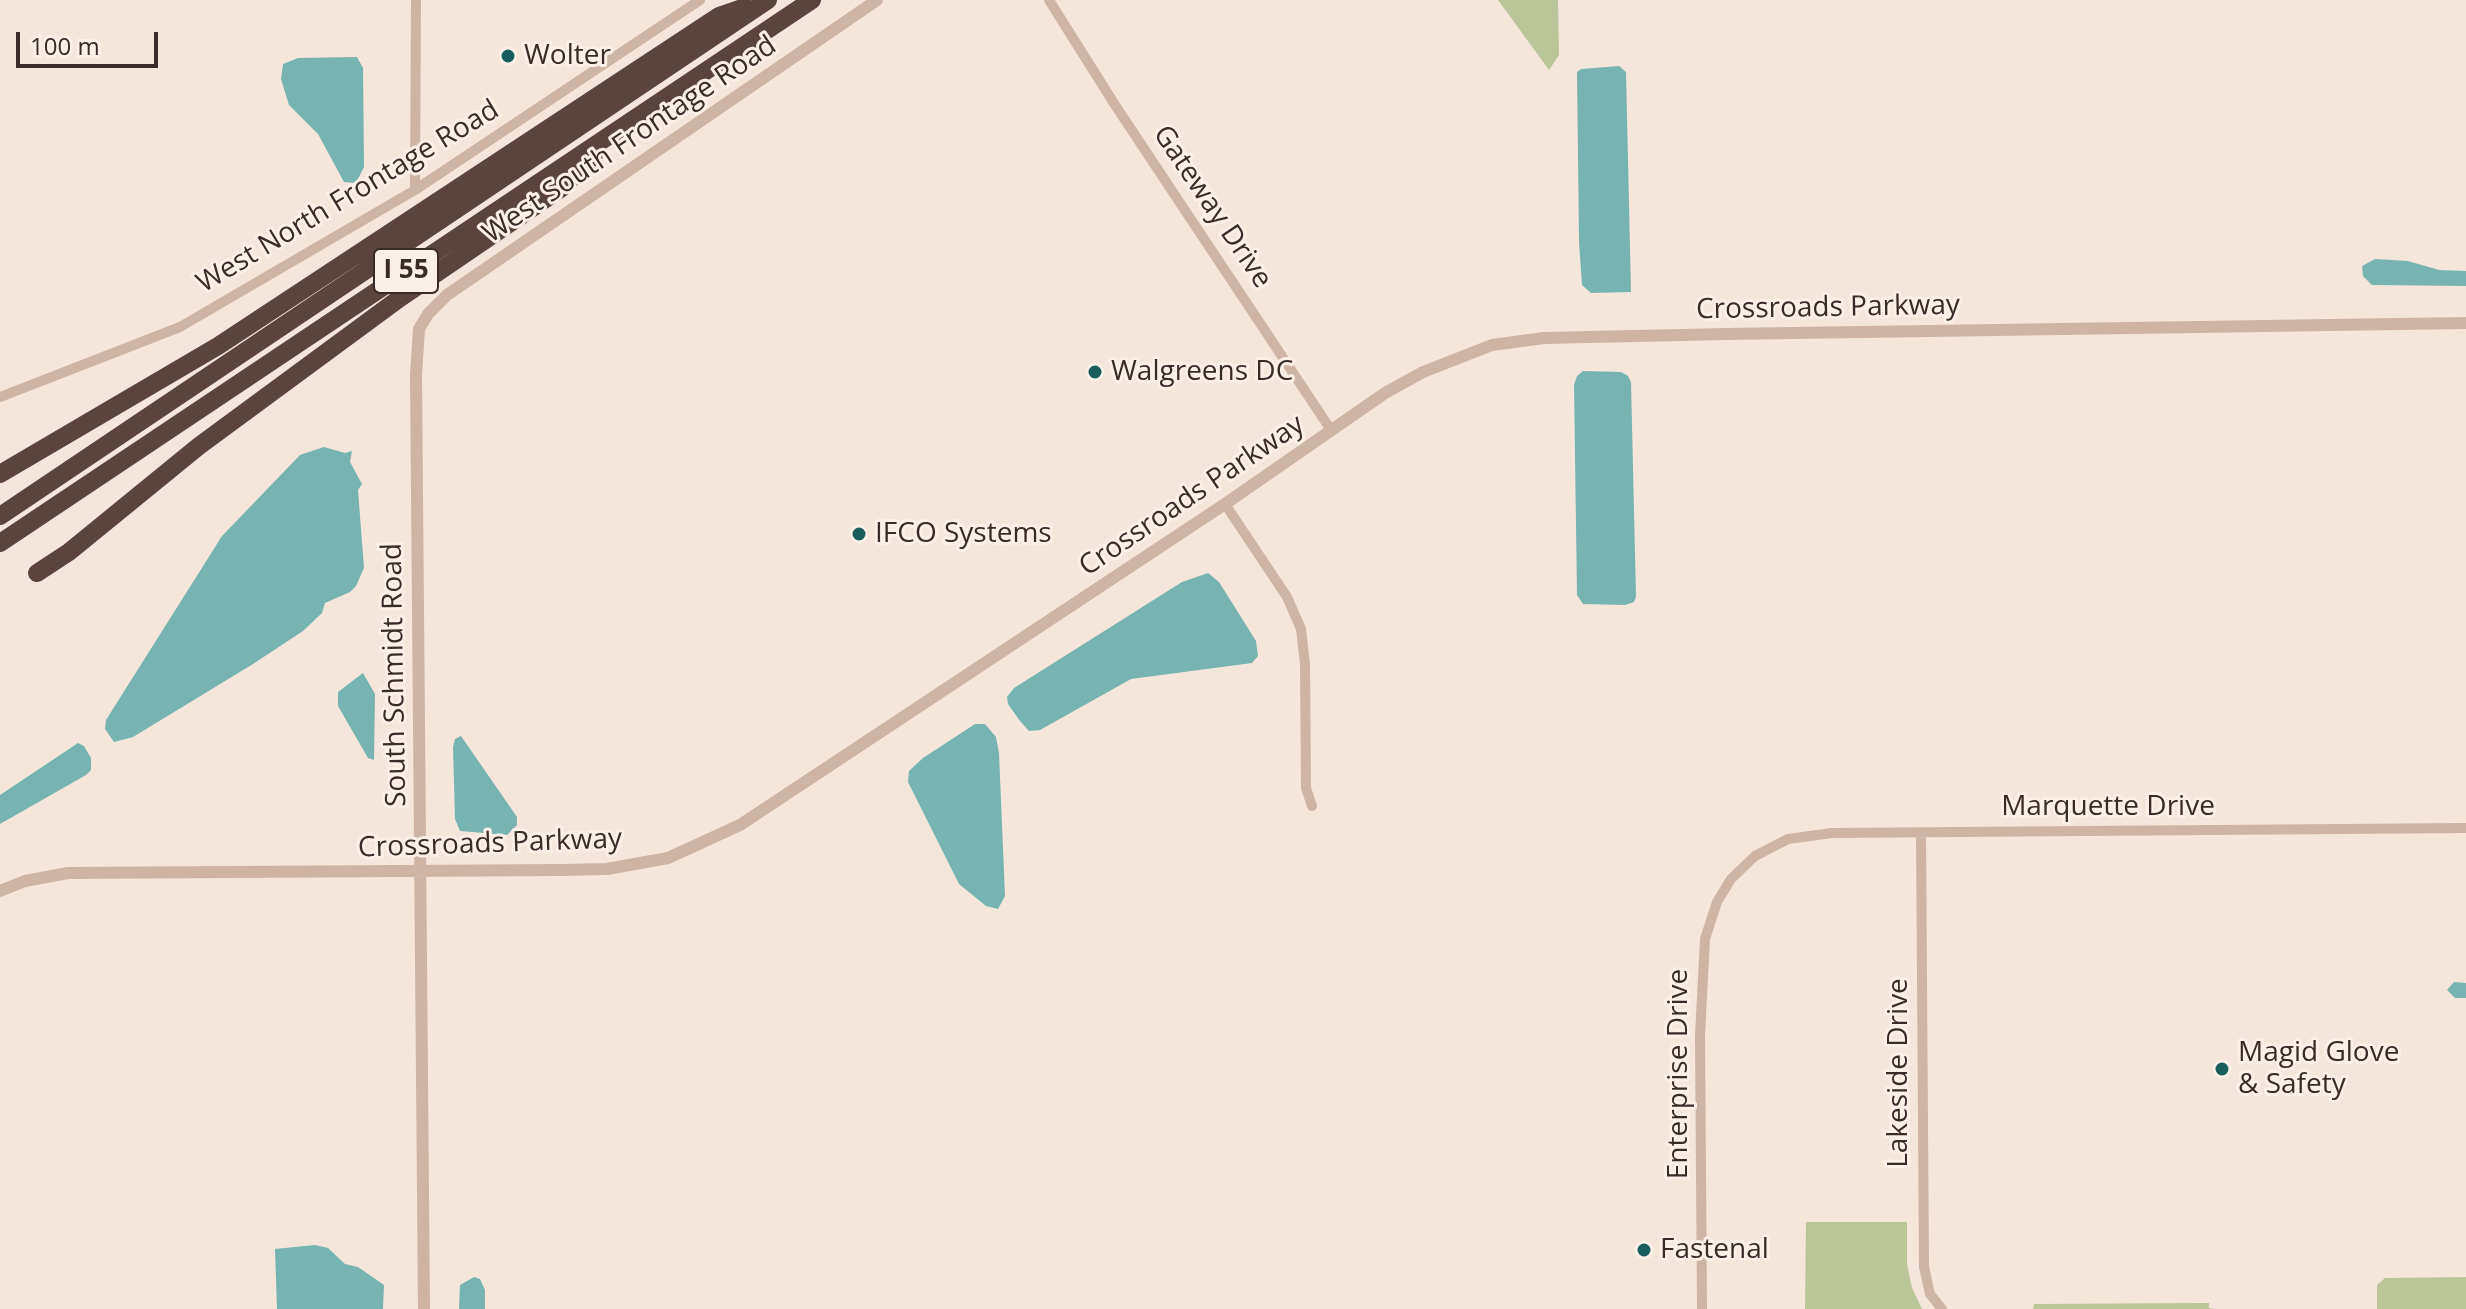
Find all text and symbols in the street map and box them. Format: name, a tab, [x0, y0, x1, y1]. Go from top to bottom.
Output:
scale bar	[20, 16, 162, 66]
text: 100 m	[30, 29, 100, 62]
street label: West South Frontage Road	[477, 29, 783, 251]
place label: Wolter	[524, 39, 611, 73]
marker: Wolter	[499, 47, 517, 65]
street label: West North Frontage Road	[191, 93, 505, 301]
street label: Gateway Drive	[1145, 119, 1279, 295]
road number: I 55	[374, 249, 438, 293]
street label: Crossroads Parkway	[1696, 289, 1960, 327]
place label: Walgreens DC	[1111, 355, 1293, 389]
marker: Walgreens DC	[1086, 363, 1104, 381]
street label: Crossroads Parkway	[1073, 408, 1311, 584]
place label: IFCO Systems	[875, 517, 1052, 551]
marker: IFCO Systems	[850, 525, 868, 543]
street label: South Schmidt Road	[376, 543, 414, 807]
street label: Marquette Drive	[2001, 790, 2215, 824]
street label: Crossroads Parkway	[357, 823, 623, 865]
street label: Enterprise Drive	[1662, 969, 1696, 1179]
street label: Lakeside Drive	[1882, 978, 1916, 1168]
place label: Magid Glove & Safety	[2238, 1036, 2399, 1102]
marker: Magid Glove & Safety	[2213, 1060, 2231, 1078]
place label: Fastenal	[1660, 1233, 1769, 1267]
marker: Fastenal	[1635, 1241, 1653, 1259]

